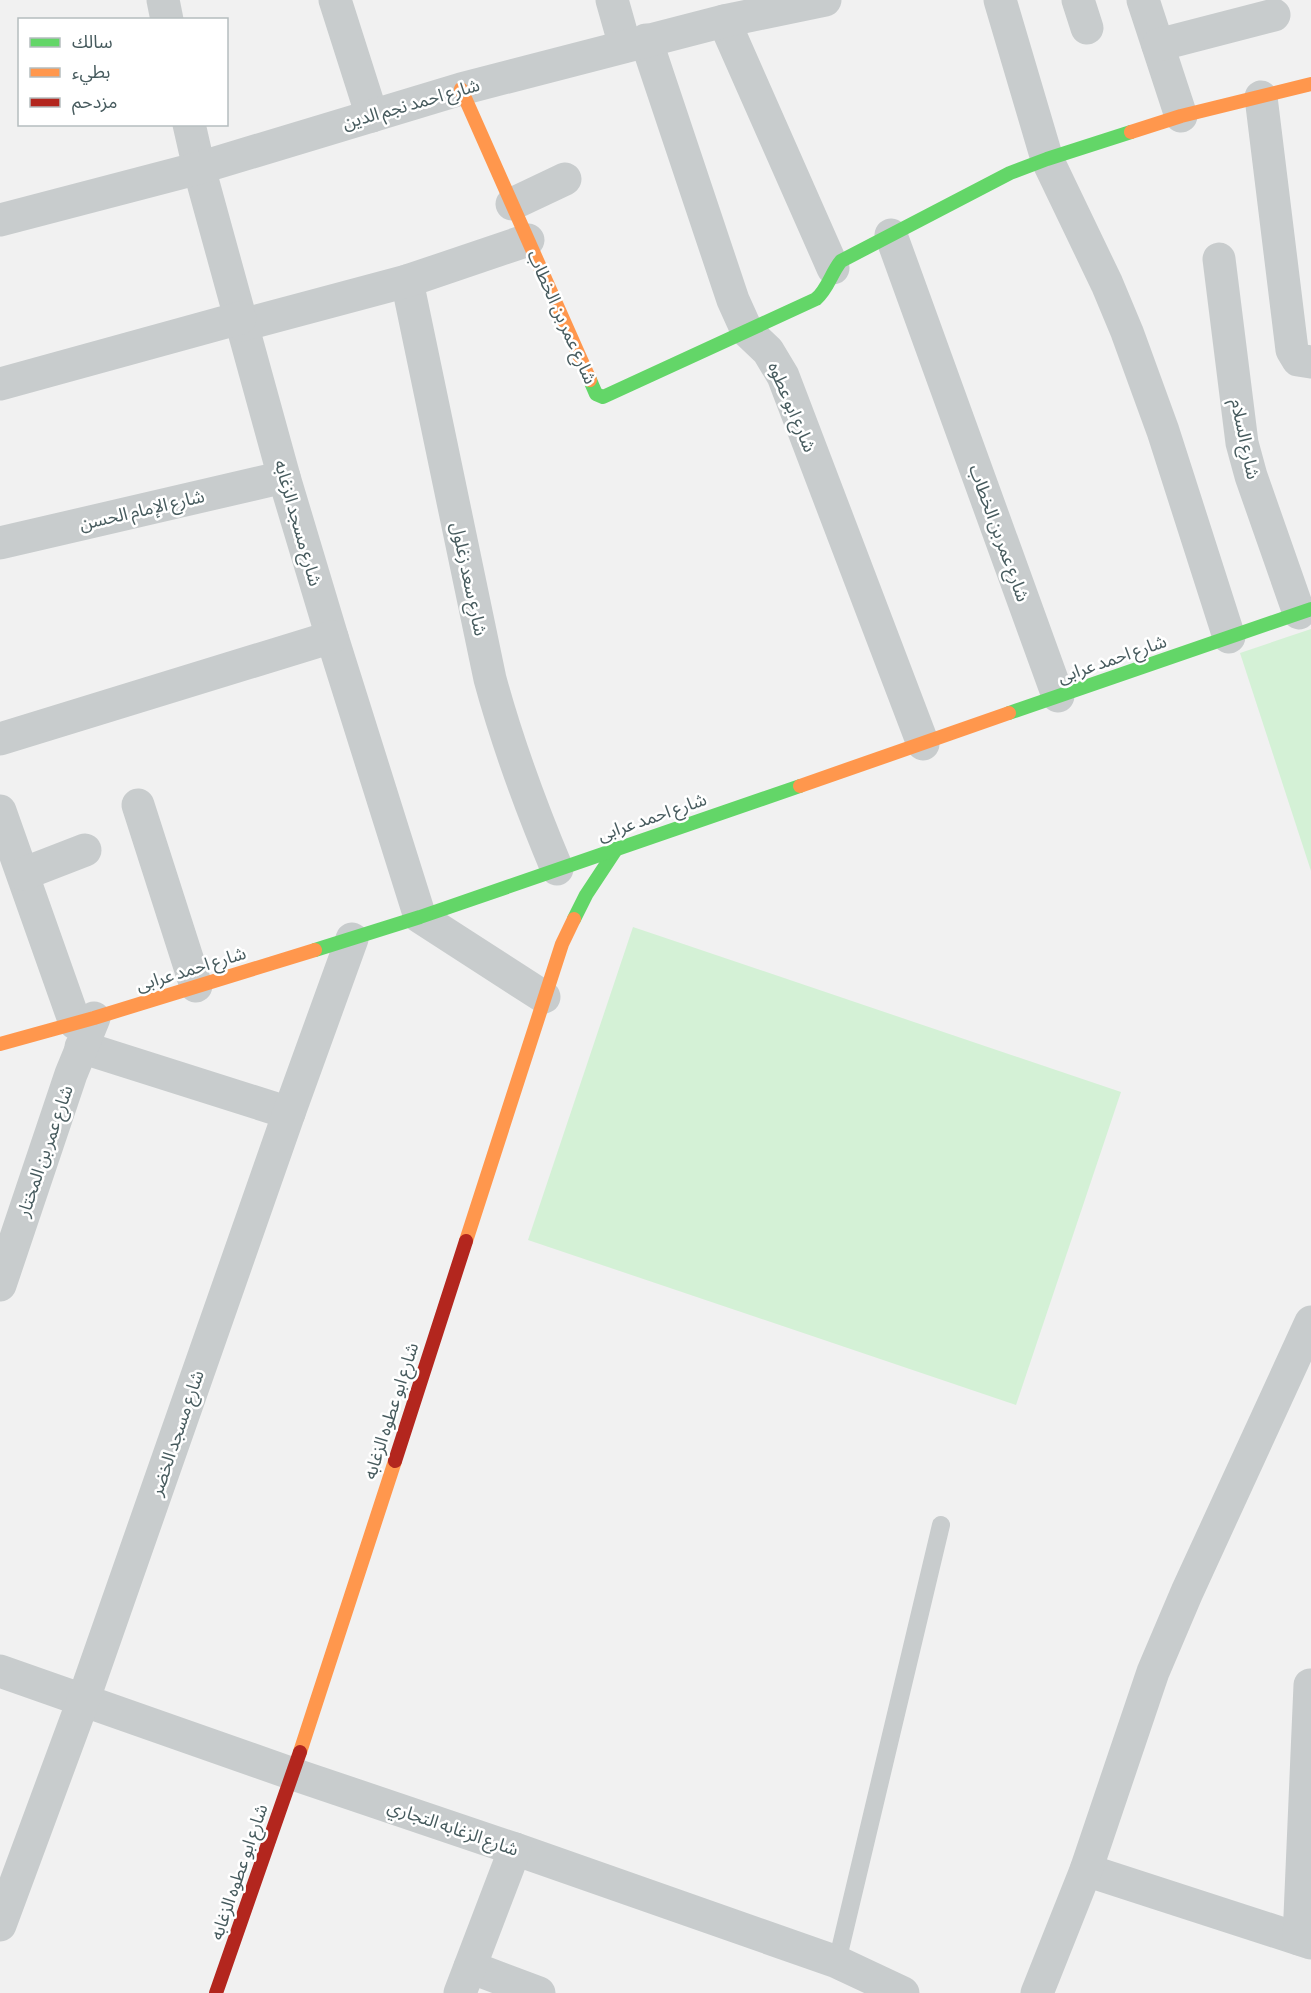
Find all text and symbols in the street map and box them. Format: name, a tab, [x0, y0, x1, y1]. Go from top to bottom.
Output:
legend	[18, 18, 228, 126]
text: سالك	[72, 32, 113, 53]
text: بطيء	[72, 62, 110, 85]
street label: شارع احمد نجم الدين	[340, 75, 483, 137]
text: مزدحم	[72, 92, 117, 115]
street label: شارع عمر بن الخطاب	[520, 247, 601, 389]
street label: شارع ابو عطوه	[760, 359, 820, 457]
street label: شارع السلام	[1223, 397, 1263, 482]
street label: شارع مسجد الزغابه	[267, 458, 326, 589]
street label: شارع عمر بن الخطاب	[961, 462, 1033, 606]
street label: شارع الإمام الحسن	[77, 486, 207, 538]
street label: شارع سعد زغلول	[443, 520, 491, 638]
street label: شارع احمد عرابى	[1055, 631, 1170, 691]
street label: شارع احمد عرابى	[595, 789, 710, 849]
street label: شارع احمد عرابى	[134, 943, 249, 999]
street label: شارع عمر بن المختار	[13, 1083, 81, 1222]
street label: شارع ابو عطوه الزغابه	[359, 1340, 426, 1483]
street label: شارع مسجد الخضر	[146, 1368, 212, 1501]
street label: شارع الزغابه التجاري	[384, 1796, 521, 1864]
street label: شارع ابو عطوه الزغابه	[206, 1801, 275, 1944]

